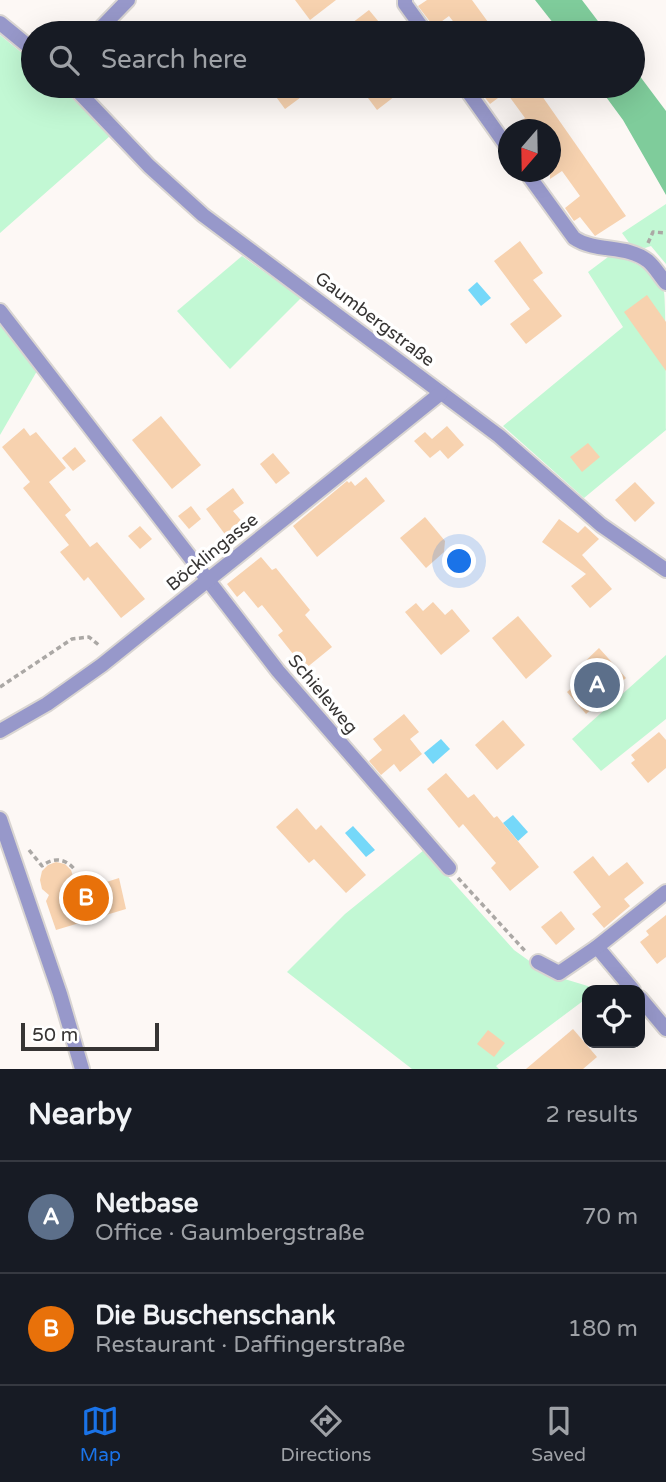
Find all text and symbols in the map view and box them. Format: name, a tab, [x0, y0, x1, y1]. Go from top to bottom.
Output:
search box	[21, 21, 645, 98]
icon: search	[45, 41, 83, 79]
text: Search here	[101, 44, 247, 75]
north arrow	[498, 119, 561, 182]
street label: Gaumbergstraße	[311, 267, 439, 371]
street label: Böcklingasse	[162, 508, 262, 596]
your location	[442, 544, 476, 578]
street label: Schieleweg	[284, 650, 362, 738]
pin: A	[574, 659, 620, 711]
pin: B	[63, 872, 109, 924]
map controls	[582, 985, 645, 1048]
button: locate	[582, 985, 645, 1048]
scale bar	[21, 1020, 159, 1052]
text: 50 m	[32, 1024, 78, 1046]
text: Nearby	[28, 1096, 132, 1133]
text: 2 results	[545, 1101, 638, 1129]
text: Netbase	[95, 1188, 198, 1219]
text: A	[42, 1203, 60, 1231]
text: 70 m	[582, 1203, 638, 1231]
text: Office · Gaumbergstraße	[95, 1219, 365, 1247]
text: Die Buschenschank	[95, 1300, 335, 1331]
text: B	[43, 1315, 59, 1343]
text: 180 m	[568, 1315, 638, 1343]
text: Restaurant · Daffingerstraße	[95, 1331, 405, 1359]
tab: Map	[80, 1402, 121, 1466]
tab: Directions	[281, 1402, 372, 1466]
tab: Saved	[531, 1402, 586, 1466]

